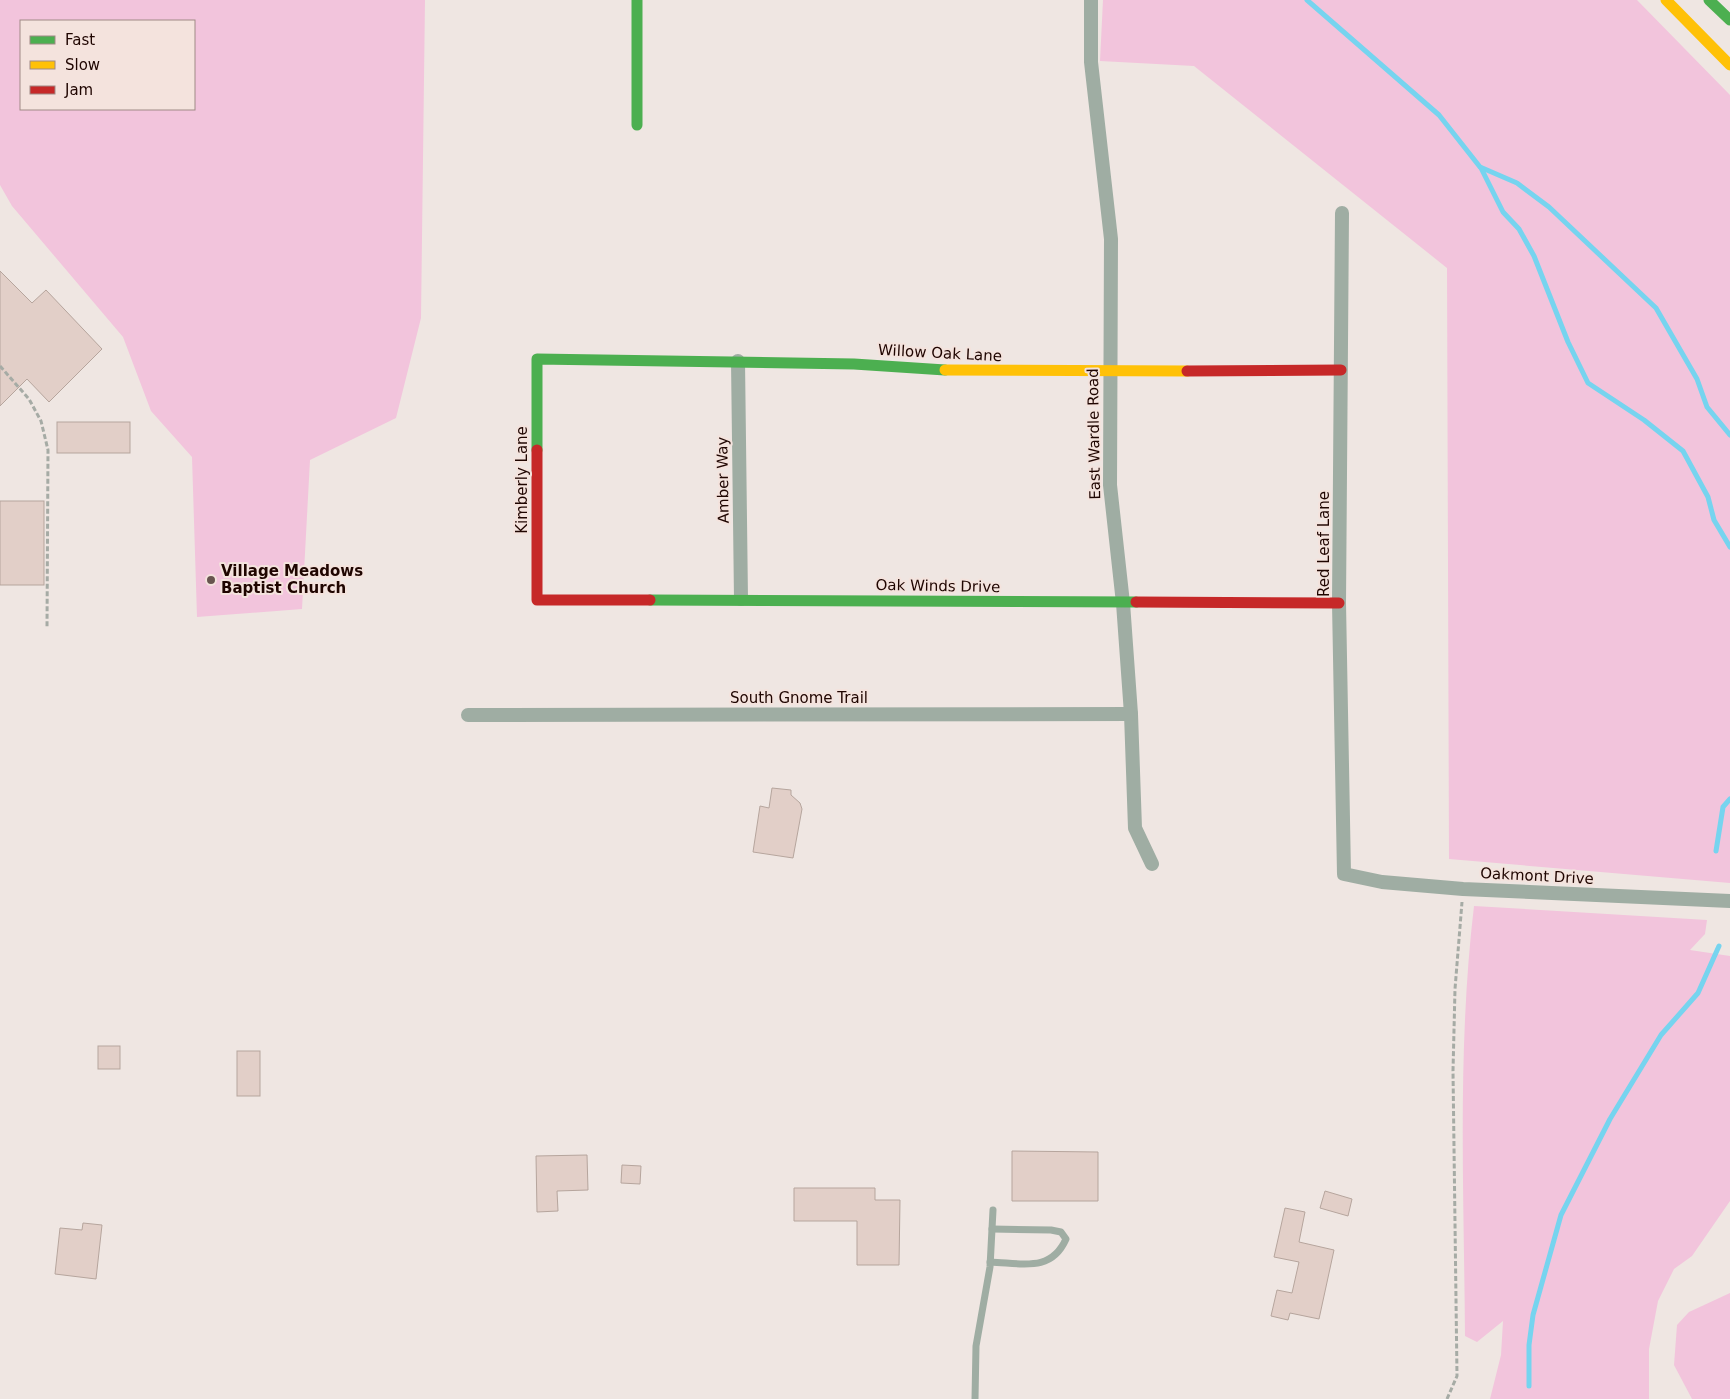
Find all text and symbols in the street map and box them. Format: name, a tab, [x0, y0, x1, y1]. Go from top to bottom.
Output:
legend	[20, 20, 195, 110]
text: Fast	[65, 31, 95, 49]
text: Slow	[65, 56, 100, 74]
text: Jam	[64, 81, 93, 99]
street label: Willow Oak Lane	[878, 341, 1002, 365]
street label: East Wardle Road	[1084, 368, 1104, 500]
street label: Kimberly Lane	[513, 426, 531, 534]
street label: Amber Way	[713, 436, 733, 523]
street label: Red Leaf Lane	[1315, 491, 1333, 597]
place label: Village Meadows Baptist Church	[221, 562, 363, 597]
marker: Village Meadows Baptist Church	[205, 574, 217, 586]
street label: Oak Winds Drive	[875, 576, 1001, 596]
street label: South Gnome Trail	[730, 689, 868, 707]
street label: Oakmont Drive	[1480, 864, 1594, 888]

